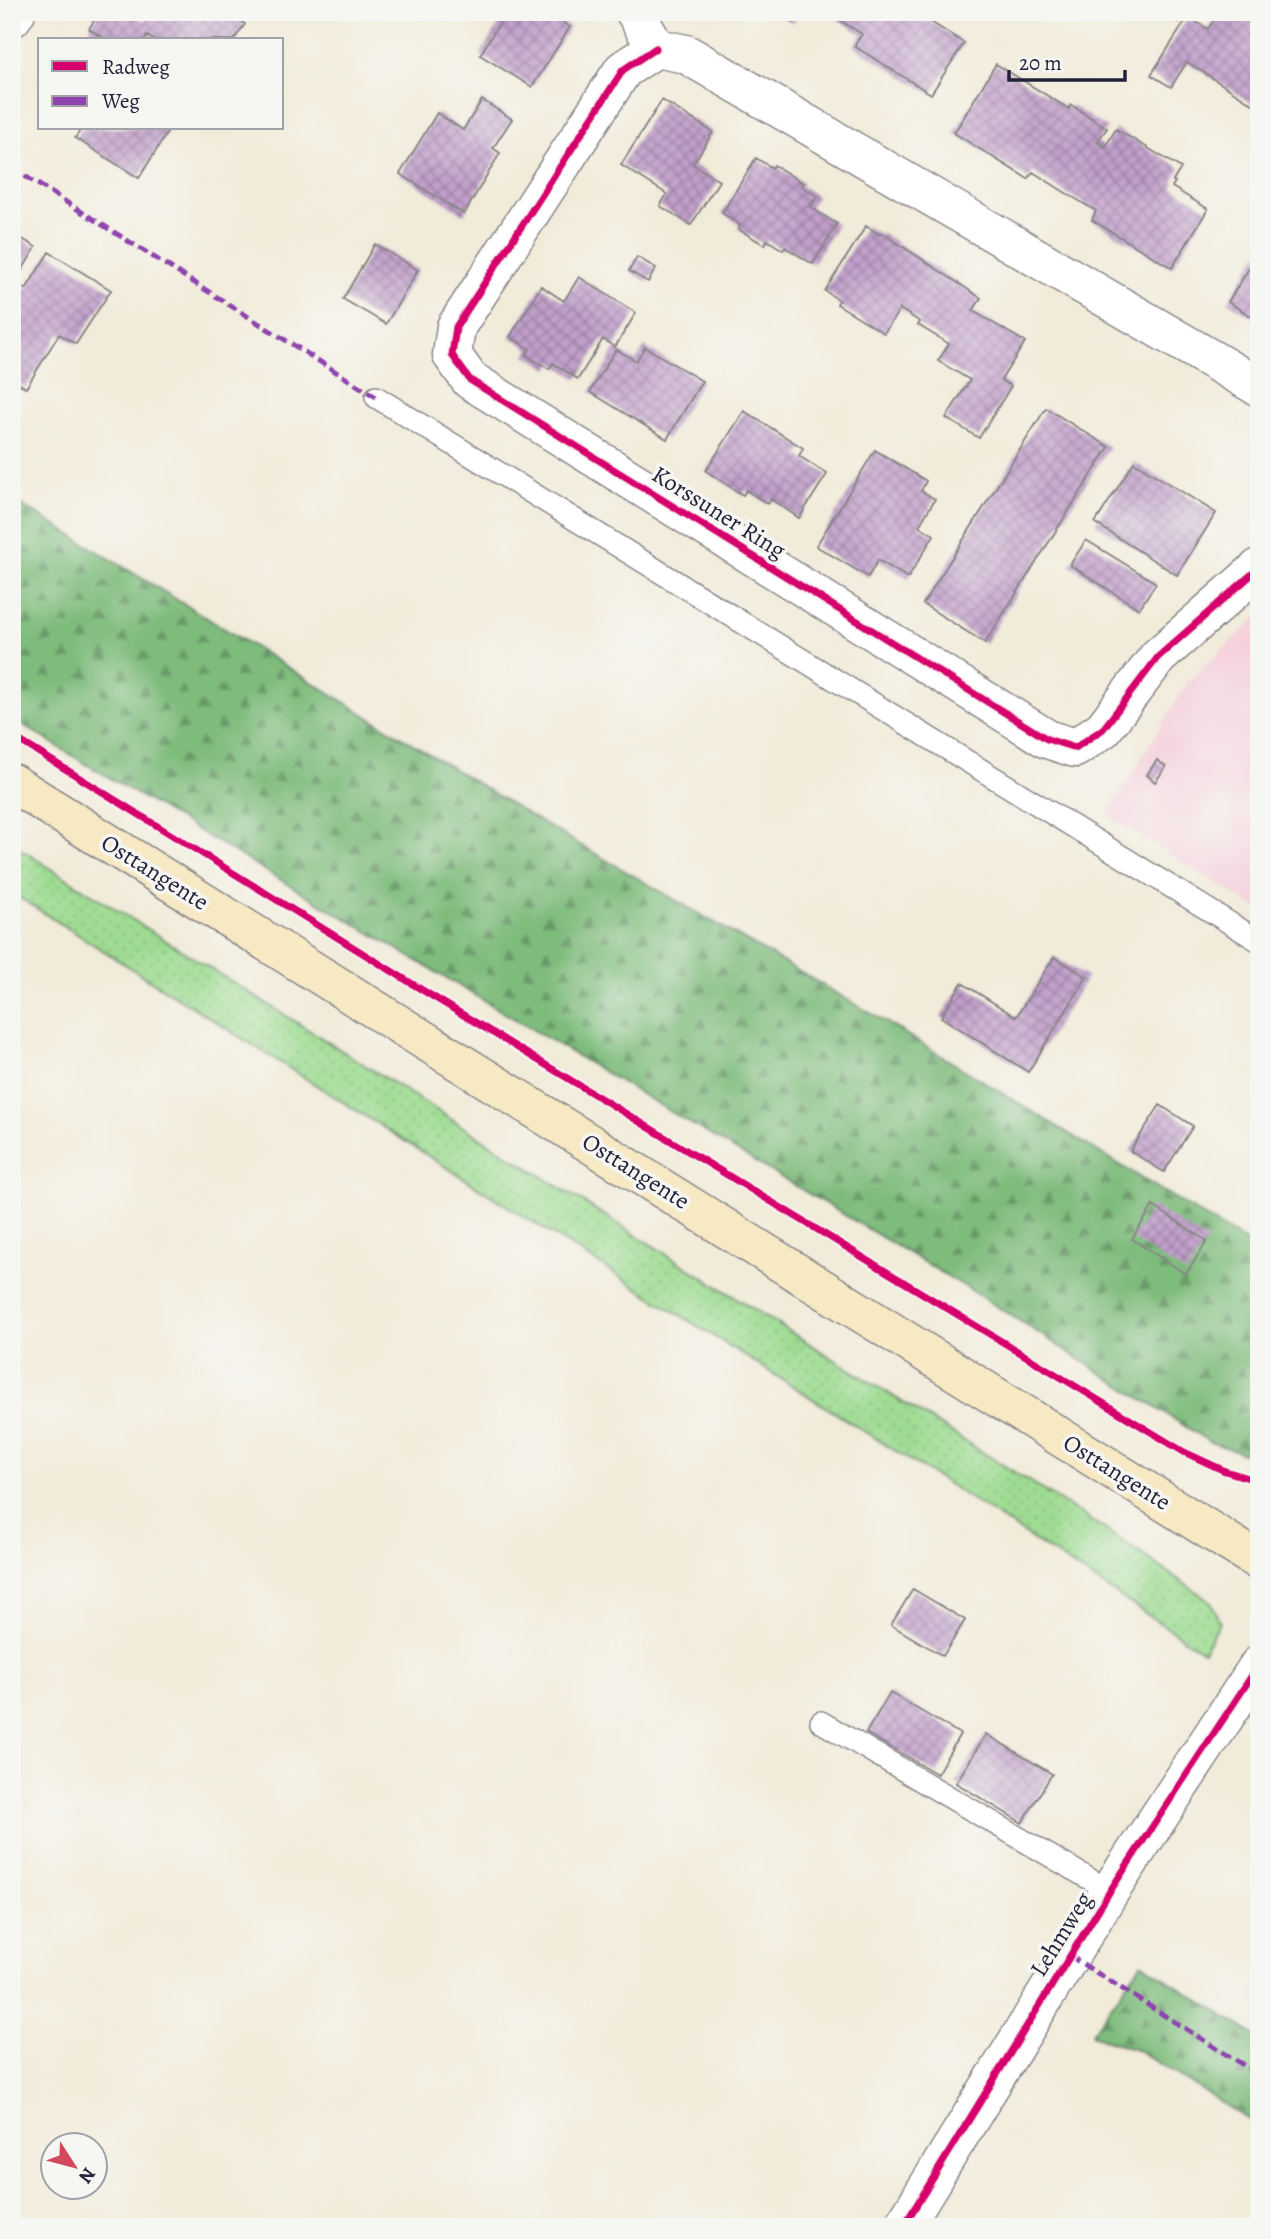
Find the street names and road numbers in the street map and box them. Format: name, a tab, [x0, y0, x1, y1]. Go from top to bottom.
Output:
street label: Korssuner Ring	[646, 458, 792, 566]
street label: Osttangente	[95, 826, 215, 918]
street label: Osttangente	[576, 1125, 696, 1217]
street label: Osttangente	[1057, 1426, 1177, 1518]
street label: Lehmweg	[1022, 1886, 1100, 1982]

